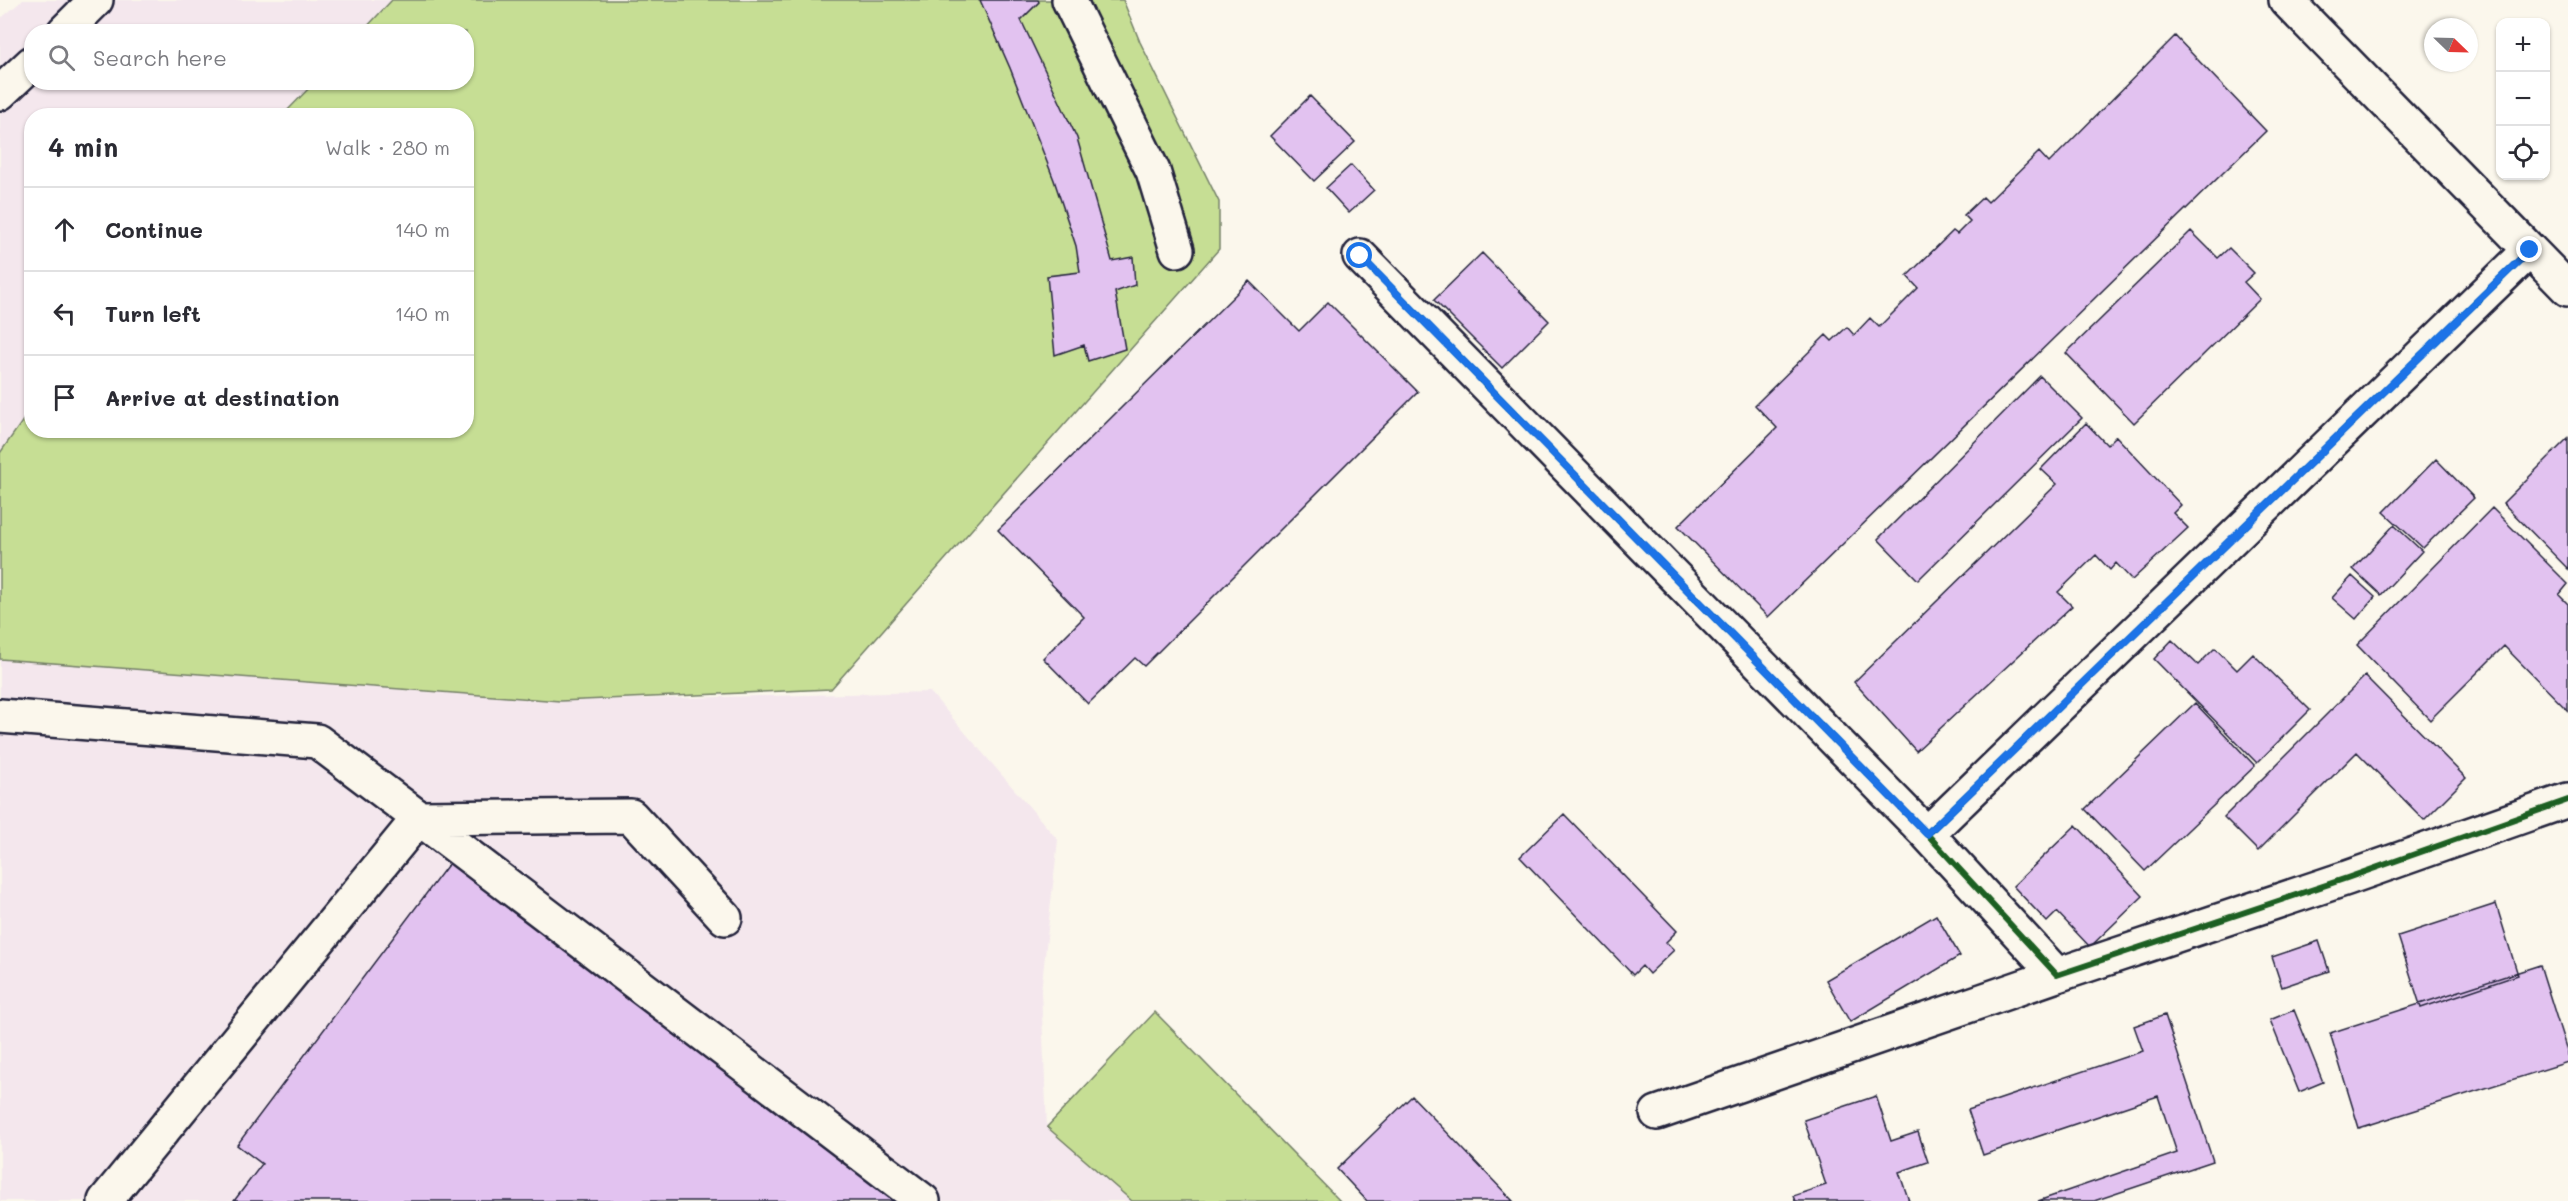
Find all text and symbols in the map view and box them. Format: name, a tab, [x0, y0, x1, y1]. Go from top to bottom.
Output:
north arrow	[2424, 18, 2478, 72]
map controls	[2496, 18, 2550, 180]
button: +	[2496, 18, 2550, 72]
search box	[24, 24, 474, 90]
icon: search	[45, 41, 78, 74]
text: Search here	[93, 43, 227, 72]
button: −	[2496, 72, 2550, 126]
button: locate	[2496, 126, 2550, 180]
text: 4 min	[48, 130, 118, 164]
text: Walk · 280 m	[325, 134, 450, 160]
icon: ahead	[48, 213, 81, 246]
text: Continue	[105, 215, 203, 244]
text: 140 m	[395, 216, 450, 242]
route end	[2516, 236, 2542, 262]
route start	[1346, 242, 1372, 268]
icon: left	[48, 297, 81, 330]
text: Turn left	[105, 299, 201, 328]
text: 140 m	[395, 300, 450, 326]
icon: arrive	[48, 381, 81, 414]
text: Arrive at destination	[105, 383, 340, 412]

